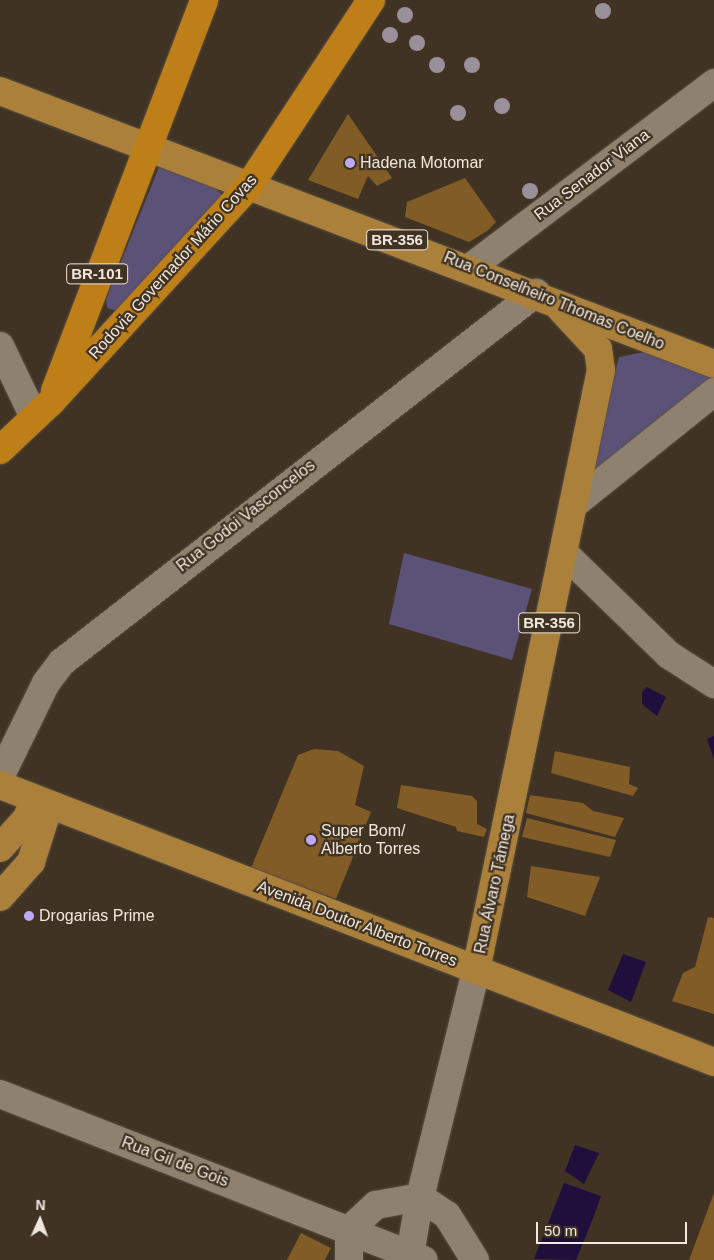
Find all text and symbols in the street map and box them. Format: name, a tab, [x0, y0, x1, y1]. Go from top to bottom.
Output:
street label: Rua Senador Viana	[531, 125, 653, 225]
place label: Hadena Motomar	[360, 153, 484, 173]
marker: Hadena Motomar	[344, 157, 356, 169]
street label: Rodovia Governador Mário Covas	[85, 171, 261, 363]
road number: BR-356	[366, 228, 428, 252]
street label: Rua Conselheiro Thomas Coelho	[441, 248, 667, 354]
road number: BR-101	[66, 262, 128, 286]
street label: Rua Godoi Vasconcelos	[173, 456, 319, 576]
road number: BR-356	[518, 610, 580, 636]
street label: Rua Álvaro Támega	[471, 812, 519, 956]
place label: Super Bom/ Alberto Torres	[321, 821, 421, 859]
marker: Super Bom/ Alberto Torres	[305, 834, 317, 846]
street label: Avenida Doutor Alberto Torres	[254, 877, 460, 971]
place label: Drogarias Prime	[39, 906, 155, 926]
marker: Drogarias Prime	[23, 910, 35, 922]
street label: Rua Gil de Gois	[119, 1133, 231, 1191]
north arrow	[15, 1195, 65, 1245]
text: N	[35, 1197, 46, 1213]
scale bar	[539, 1212, 690, 1244]
text: 50 m	[544, 1222, 577, 1239]

